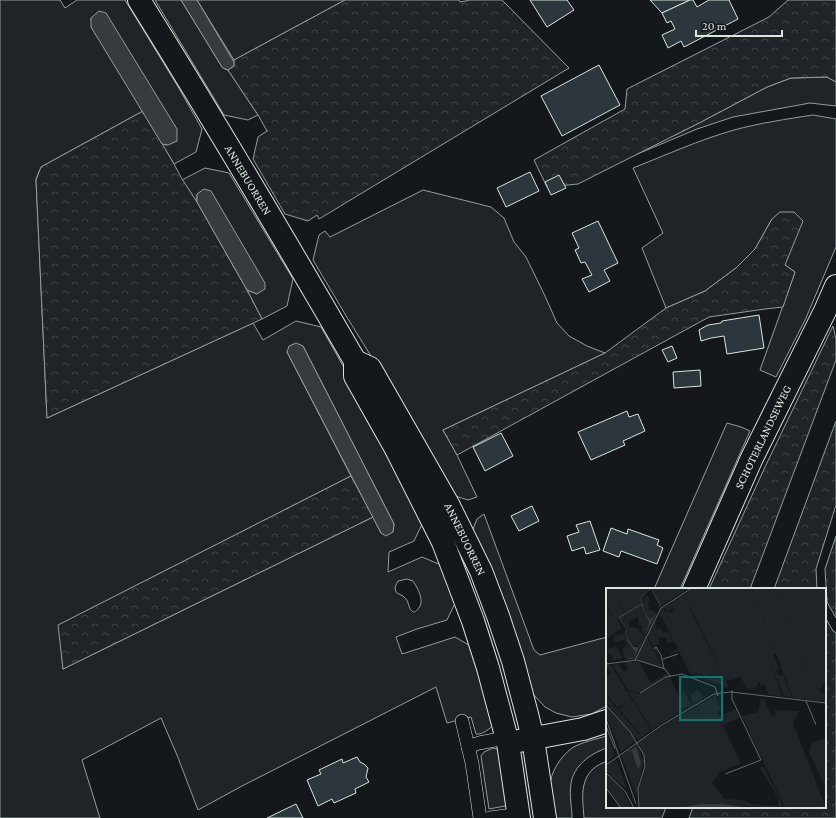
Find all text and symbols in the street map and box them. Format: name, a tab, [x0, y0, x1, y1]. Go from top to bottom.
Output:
scale bar	[696, 12, 782, 38]
text: 20 m	[702, 19, 727, 33]
street label: ANNEBUORREN	[222, 142, 274, 218]
street label: SCHOTERLANDSEWEG	[732, 382, 794, 491]
street label: ANNEBUORREN	[441, 500, 489, 578]
inset map	[606, 588, 826, 808]

